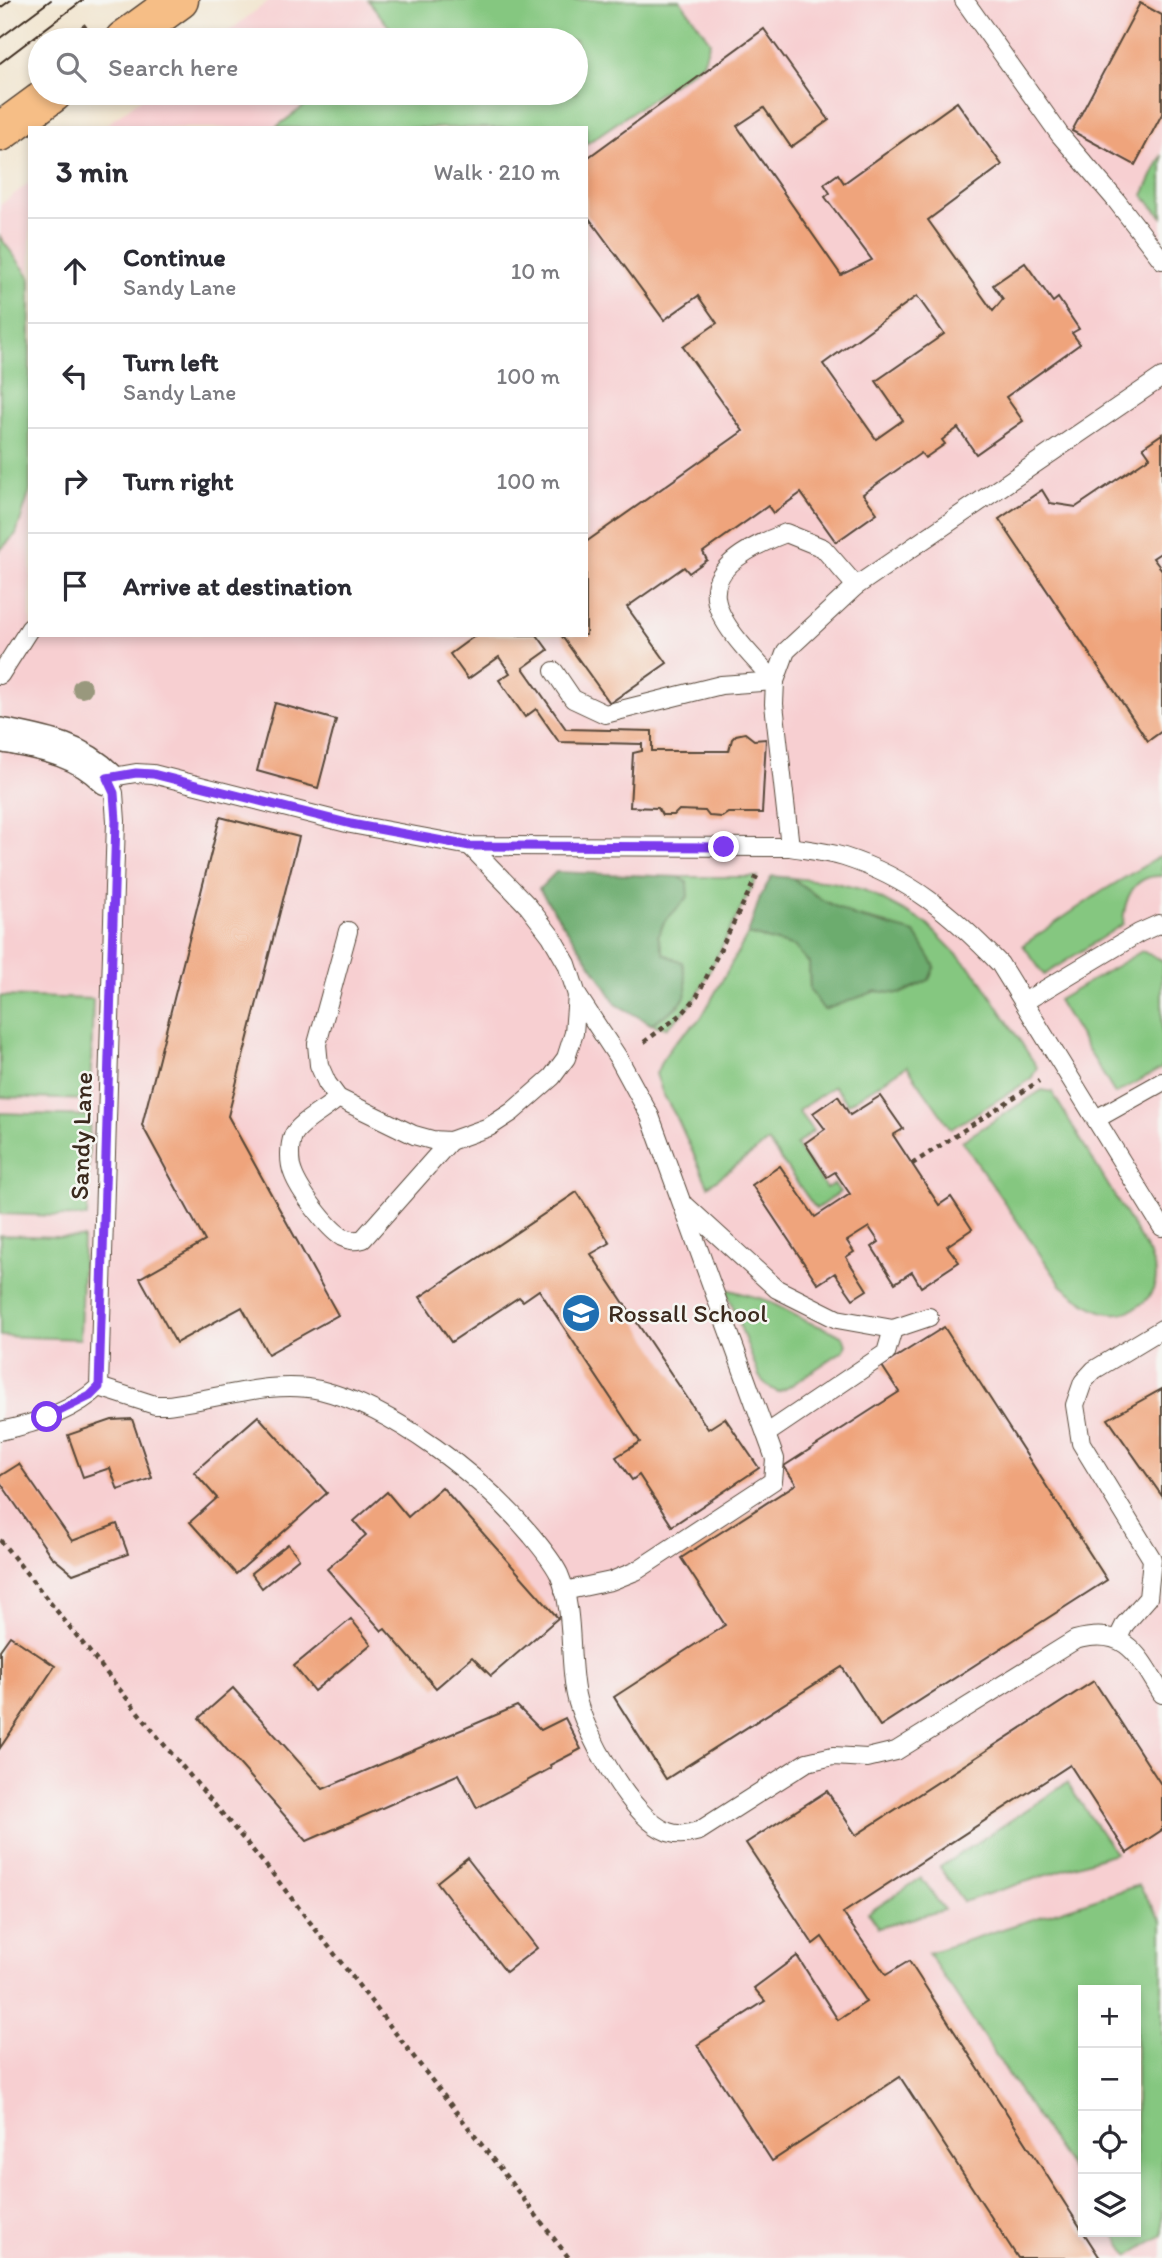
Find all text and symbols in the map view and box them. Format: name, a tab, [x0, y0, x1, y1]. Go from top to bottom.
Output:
search box	[28, 28, 588, 105]
icon: search	[52, 48, 90, 86]
text: Search here	[108, 51, 238, 83]
text: 3 min	[56, 153, 128, 190]
text: Walk · 210 m	[434, 158, 560, 186]
text: Continue	[123, 241, 226, 273]
icon: ahead	[56, 252, 94, 290]
text: 10 m	[511, 257, 560, 285]
text: Sandy Lane	[123, 273, 236, 301]
text: Turn left	[123, 346, 219, 378]
icon: left	[56, 357, 94, 395]
text: 100 m	[496, 362, 560, 390]
text: Sandy Lane	[123, 378, 236, 406]
icon: right	[56, 462, 94, 500]
text: Turn right	[123, 465, 234, 497]
text: 100 m	[496, 467, 560, 495]
icon: arrive	[56, 567, 94, 605]
text: Arrive at destination	[123, 570, 352, 602]
route end	[708, 831, 739, 862]
street label: Sandy Lane	[63, 1071, 99, 1201]
school or university icon: Rossall School	[560, 1292, 602, 1334]
place label: Rossall School	[608, 1297, 768, 1329]
route start	[31, 1401, 62, 1432]
map controls	[1078, 1985, 1141, 2237]
button: +	[1078, 1985, 1141, 2048]
button: −	[1078, 2048, 1141, 2111]
button: locate	[1078, 2111, 1141, 2174]
button: layers	[1078, 2174, 1141, 2237]

